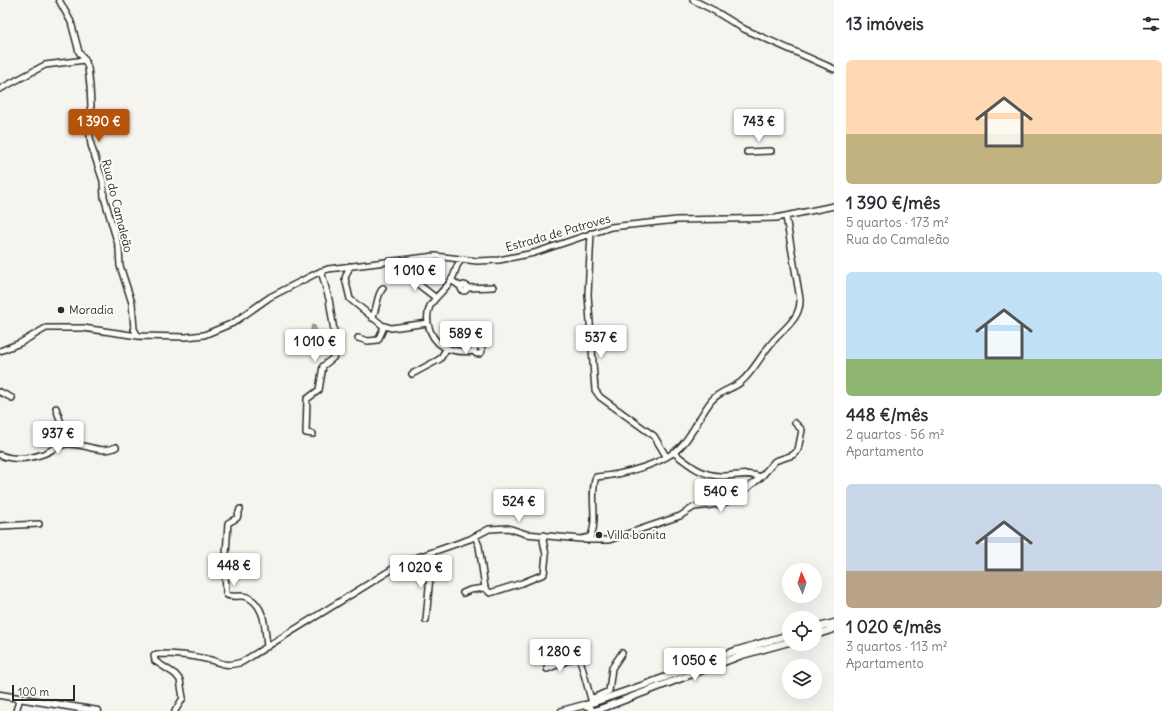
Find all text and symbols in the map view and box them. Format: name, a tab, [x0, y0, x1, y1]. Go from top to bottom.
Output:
text: 13 imóveis	[846, 13, 924, 35]
icon: filters	[1140, 13, 1162, 35]
icon: home	[968, 86, 1040, 158]
pin: 1 390 €	[62, 109, 136, 143]
pin: 743 €	[731, 109, 787, 143]
text: 1 390 €	[77, 113, 121, 130]
text: 743 €	[743, 113, 775, 130]
street label: Rua do Camaleão	[99, 158, 136, 254]
text: 1 390 €/mês	[846, 192, 940, 214]
street label: Estrada de Patroves	[504, 210, 612, 255]
text: 5 quartos · 173 m²	[846, 214, 949, 231]
text: Rua do Camaleão	[846, 231, 950, 248]
pin: 1 010 €	[378, 258, 452, 292]
text: 1 010 €	[394, 262, 436, 279]
icon: home	[968, 298, 1040, 370]
place label: Moradia	[69, 302, 114, 317]
marker: Moradia	[56, 305, 66, 315]
pin: 589 €	[438, 321, 494, 355]
text: 589 €	[449, 325, 483, 342]
pin: 537 €	[573, 325, 629, 359]
pin: 1 010 €	[278, 329, 352, 363]
text: 537 €	[585, 329, 617, 346]
text: 1 010 €	[294, 333, 336, 350]
text: 448 €/mês	[846, 404, 928, 426]
pin: 937 €	[30, 421, 86, 455]
text: 937 €	[42, 425, 74, 442]
text: 2 quartos · 56 m²	[846, 426, 945, 443]
text: Apartamento	[846, 443, 924, 460]
pin: 540 €	[693, 479, 749, 513]
text: 540 €	[704, 483, 739, 500]
pin: 524 €	[491, 489, 547, 523]
text: 524 €	[502, 493, 536, 510]
icon: home	[968, 510, 1040, 582]
place label: Villa bonita	[607, 527, 666, 542]
marker: Villa bonita	[594, 530, 604, 540]
pin: 448 €	[206, 553, 262, 587]
pin: 1 020 €	[384, 555, 458, 589]
text: 448 €	[217, 557, 251, 574]
text: 1 020 €	[399, 559, 443, 576]
north arrow	[782, 563, 822, 603]
map controls	[782, 563, 822, 699]
button: locate	[782, 611, 822, 651]
text: 1 020 €/mês	[846, 616, 941, 638]
text: 3 quartos · 113 m²	[846, 638, 948, 655]
pin: 1 280 €	[523, 639, 597, 673]
text: 1 280 €	[539, 643, 581, 660]
pin: 1 050 €	[658, 648, 732, 682]
text: 1 050 €	[673, 652, 717, 669]
text: Apartamento	[846, 655, 924, 672]
button: layers	[782, 659, 822, 699]
scale bar	[12, 683, 75, 702]
text: 100 m	[18, 685, 49, 699]

